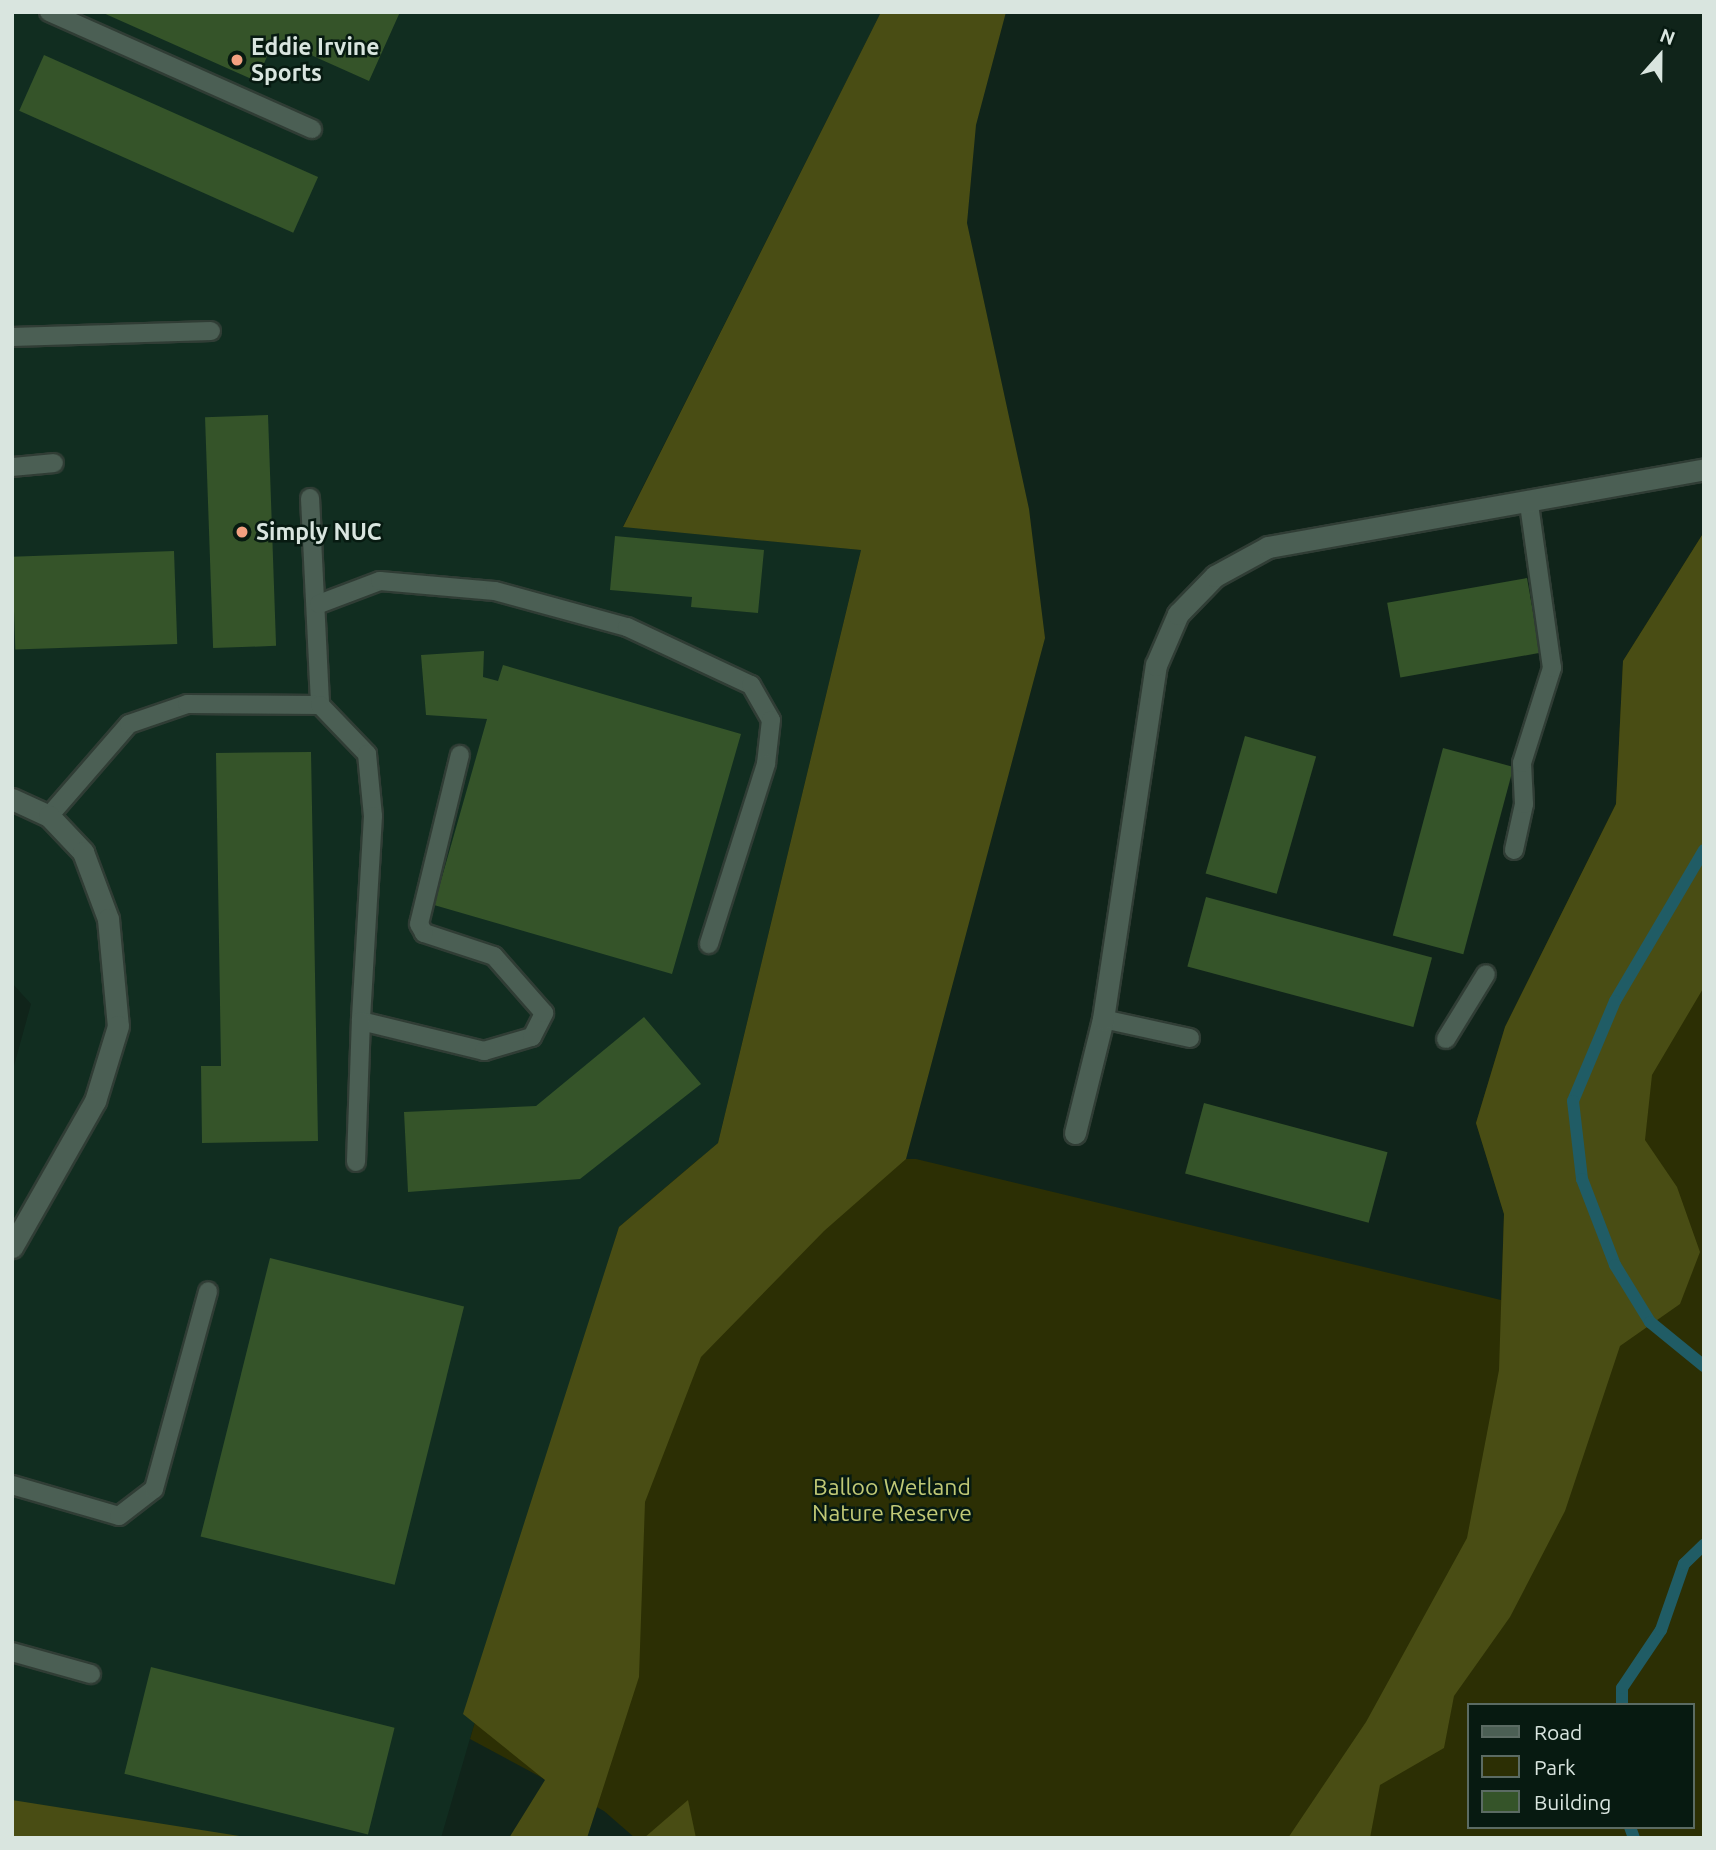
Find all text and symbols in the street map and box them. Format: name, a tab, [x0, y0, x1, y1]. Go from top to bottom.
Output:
north arrow	[1625, 21, 1695, 91]
text: N	[1657, 24, 1678, 49]
place label: Eddie Irvine Sports	[251, 33, 380, 87]
marker: Eddie Irvine Sports	[229, 52, 245, 68]
place label: Simply NUC	[256, 518, 381, 546]
marker: Simply NUC	[234, 524, 250, 540]
park label: Balloo Wetland Nature Reserve	[812, 1473, 972, 1527]
legend	[1468, 1703, 1695, 1829]
text: Road	[1534, 1720, 1582, 1744]
text: Park	[1534, 1755, 1576, 1779]
text: Building	[1534, 1790, 1611, 1814]

